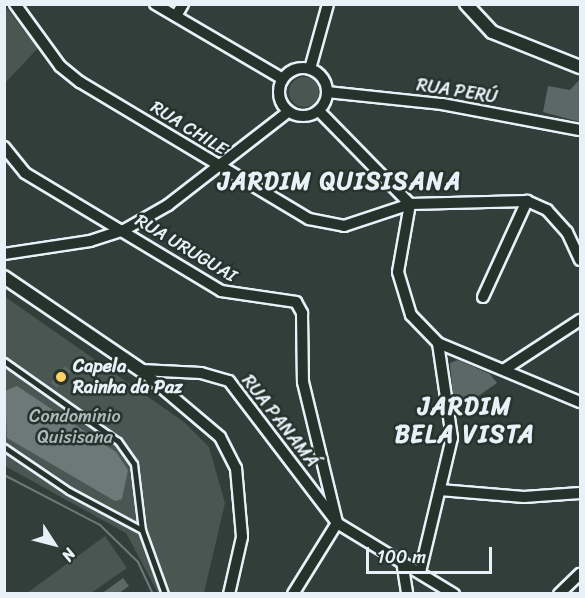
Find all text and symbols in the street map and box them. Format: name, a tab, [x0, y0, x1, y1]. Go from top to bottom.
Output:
street label: RUA PERÚ	[415, 74, 499, 108]
street label: RUA CHILE	[146, 96, 232, 160]
district label: JARDIM QUISISANA	[222, 168, 458, 196]
street label: RUA URUGUAI	[132, 210, 240, 286]
place label: Capela Rainha da Paz	[73, 356, 182, 398]
marker: Capela Rainha da Paz	[54, 370, 68, 384]
street label: RUA PANAMÁ	[238, 371, 322, 471]
district label: JARDIM BELA VISTA	[396, 393, 534, 449]
park label: Condomínio Quisisana	[29, 406, 121, 448]
north arrow	[24, 514, 84, 574]
scale bar	[369, 535, 495, 573]
text: 100 m	[377, 541, 426, 573]
text: N	[54, 542, 84, 568]

